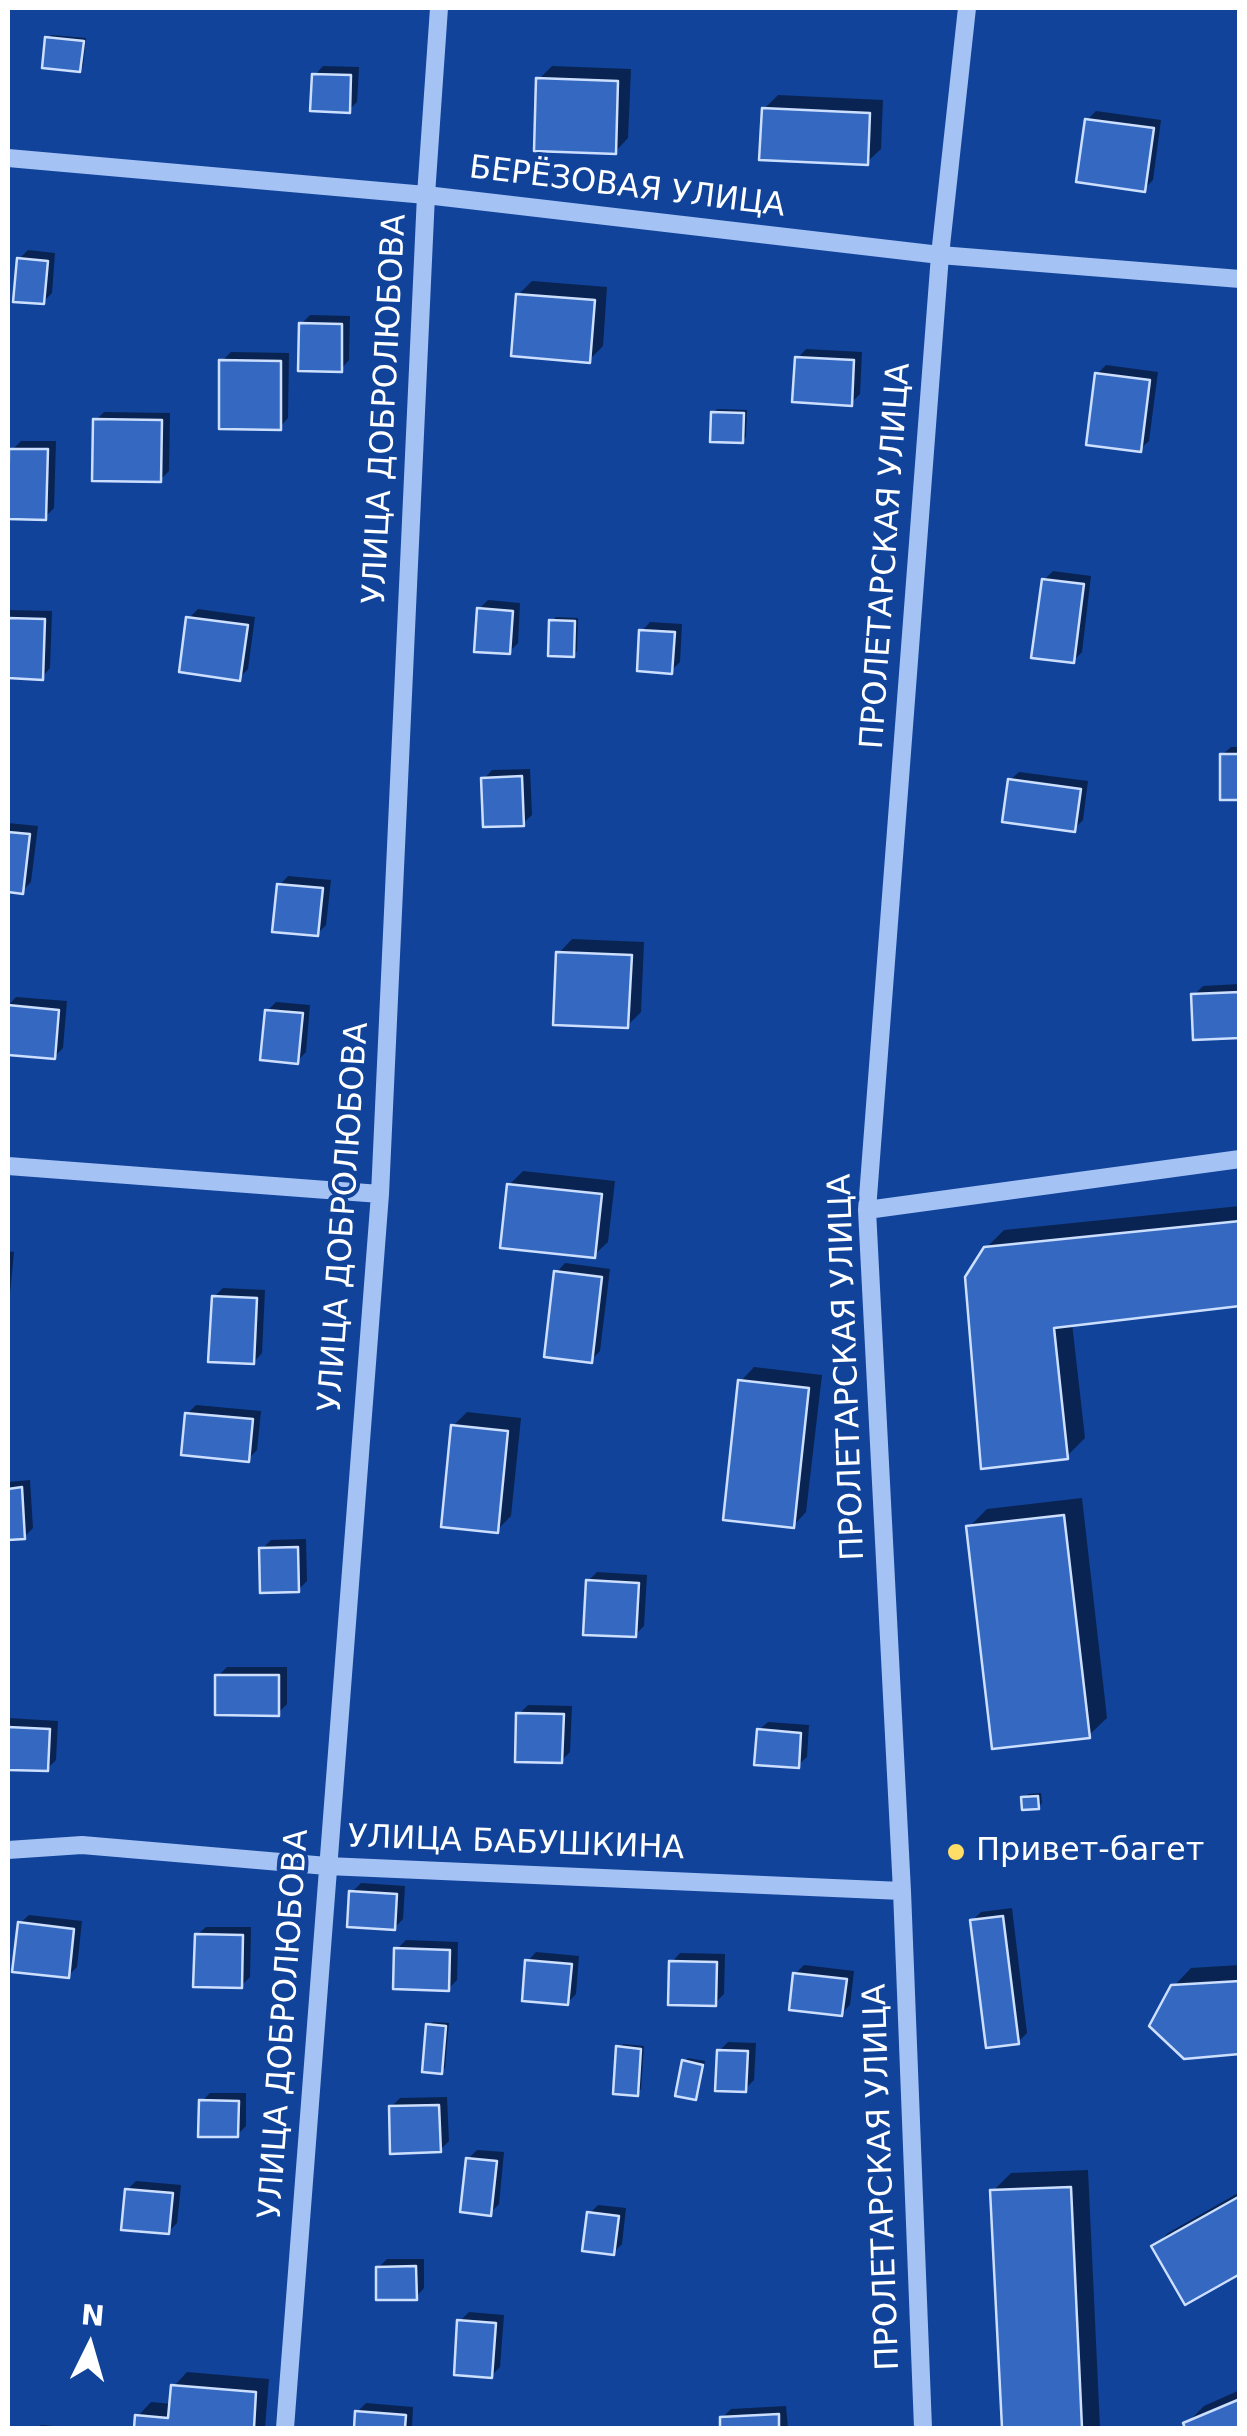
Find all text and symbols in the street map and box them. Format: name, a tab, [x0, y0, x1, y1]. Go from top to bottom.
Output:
street label: БЕРЁЗОВАЯ УЛИЦА	[467, 150, 787, 226]
street label: УЛИЦА ДОБРОЛЮБОВА	[357, 213, 415, 605]
street label: ПРОЛЕТАРСКАЯ УЛИЦА	[854, 362, 920, 750]
street label: УЛИЦА ДОБРОЛЮБОВА	[312, 1021, 378, 1413]
street label: ПРОЛЕТАРСКАЯ УЛИЦА	[822, 1173, 874, 1561]
street label: УЛИЦА БАБУШКИНА	[347, 1819, 685, 1869]
street label: УЛИЦА ДОБРОЛЮБОВА	[252, 1828, 318, 2220]
place label: Привет-багет	[976, 1833, 1204, 1871]
marker: Привет-багет	[945, 1841, 967, 1863]
street label: ПРОЛЕТАРСКАЯ УЛИЦА	[857, 1983, 909, 2371]
north arrow	[40, 2296, 140, 2396]
text: N	[80, 2298, 106, 2333]

